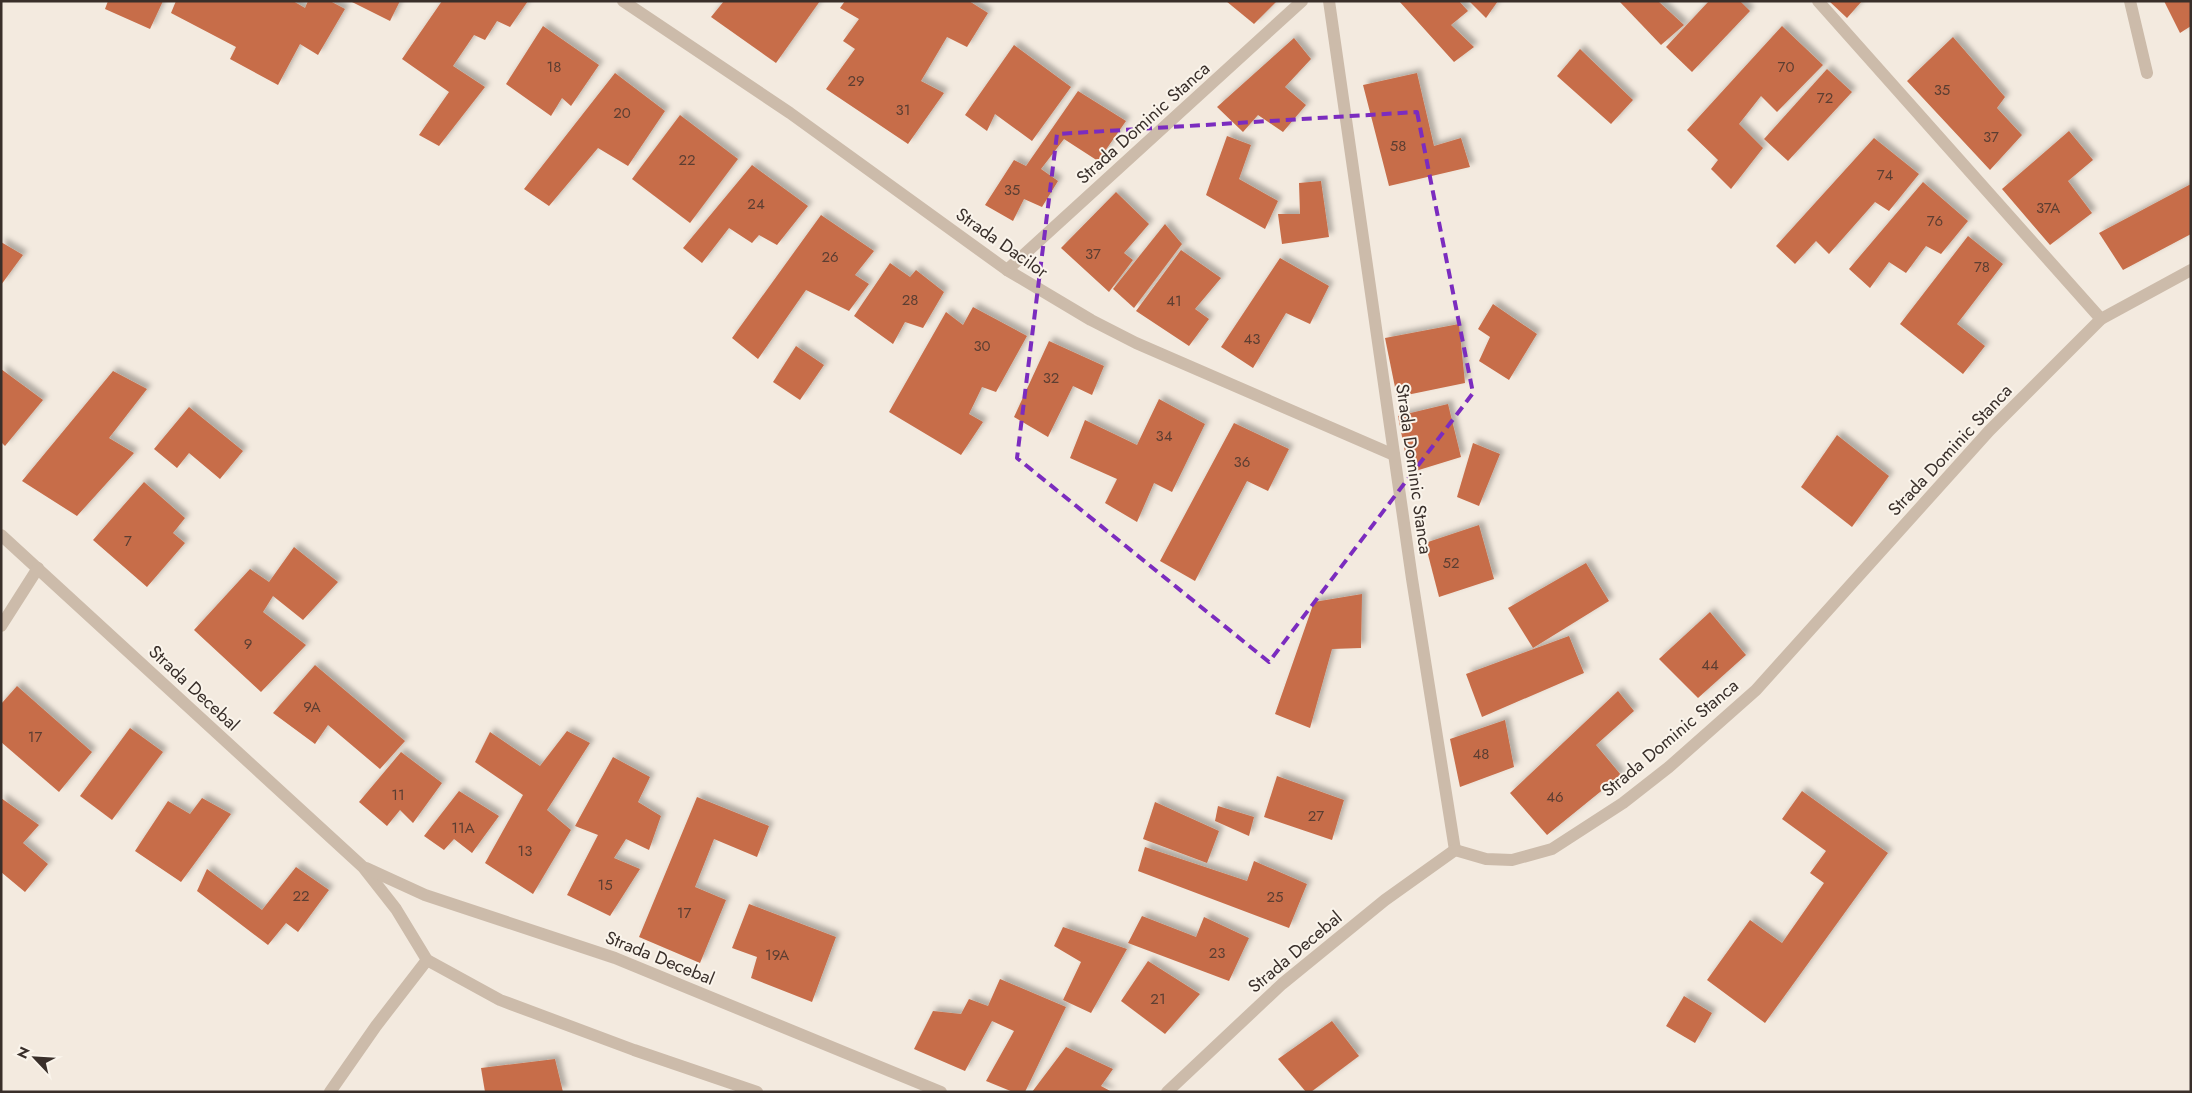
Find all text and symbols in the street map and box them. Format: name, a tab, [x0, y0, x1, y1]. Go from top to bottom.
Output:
house number: 18	[547, 56, 561, 78]
street label: Strada Dominic Stanca	[1070, 56, 1216, 190]
house number: 70	[1778, 56, 1794, 78]
house number: 29	[847, 70, 865, 92]
house number: 35	[1934, 79, 1950, 101]
house number: 72	[1817, 87, 1833, 109]
house number: 31	[896, 99, 910, 121]
house number: 20	[613, 102, 631, 124]
house number: 37	[1983, 126, 1999, 148]
house number: 58	[1390, 135, 1406, 157]
house number: 22	[678, 149, 696, 171]
house number: 74	[1877, 164, 1894, 186]
house number: 35	[1004, 179, 1020, 201]
house number: 24	[747, 193, 765, 215]
house number: 37A	[2036, 197, 2060, 219]
street label: Strada Dacilor	[950, 201, 1054, 285]
house number: 76	[1927, 210, 1943, 232]
house number: 37	[1085, 243, 1101, 265]
house number: 26	[821, 246, 839, 268]
house number: 78	[1974, 256, 1990, 278]
house number: 28	[902, 289, 918, 311]
house number: 41	[1166, 290, 1182, 312]
house number: 43	[1244, 328, 1260, 350]
house number: 30	[973, 335, 991, 357]
house number: 32	[1043, 367, 1059, 389]
street label: Strada Dominic Stanca	[1882, 378, 2018, 522]
street label: Strada Dominic Stanca	[1389, 382, 1439, 556]
house number: 34	[1156, 425, 1173, 447]
house number: 36	[1234, 451, 1250, 473]
house number: 7	[124, 530, 132, 552]
house number: 52	[1443, 552, 1460, 574]
house number: 9	[244, 633, 252, 655]
street label: Strada Decebal	[143, 639, 245, 737]
house number: 44	[1701, 654, 1719, 676]
street label: Strada Dominic Stanca	[1596, 673, 1744, 803]
house number: 9A	[303, 696, 321, 718]
house number: 17	[28, 726, 42, 748]
house number: 48	[1473, 743, 1489, 765]
house number: 11	[391, 784, 405, 806]
house number: 46	[1546, 786, 1564, 808]
house number: 27	[1308, 805, 1324, 827]
house number: 11A	[451, 817, 475, 839]
house number: 13	[518, 840, 532, 862]
house number: 15	[597, 874, 613, 896]
house number: 22	[292, 885, 310, 907]
house number: 25	[1267, 886, 1284, 908]
house number: 17	[677, 902, 691, 924]
street label: Strada Decebal	[1242, 905, 1348, 999]
street label: Strada Decebal	[601, 924, 719, 992]
house number: 23	[1209, 942, 1225, 964]
house number: 19A	[765, 944, 789, 966]
house number: 21	[1150, 988, 1166, 1010]
north arrow	[10, 1033, 60, 1083]
text: N	[12, 1043, 35, 1062]

